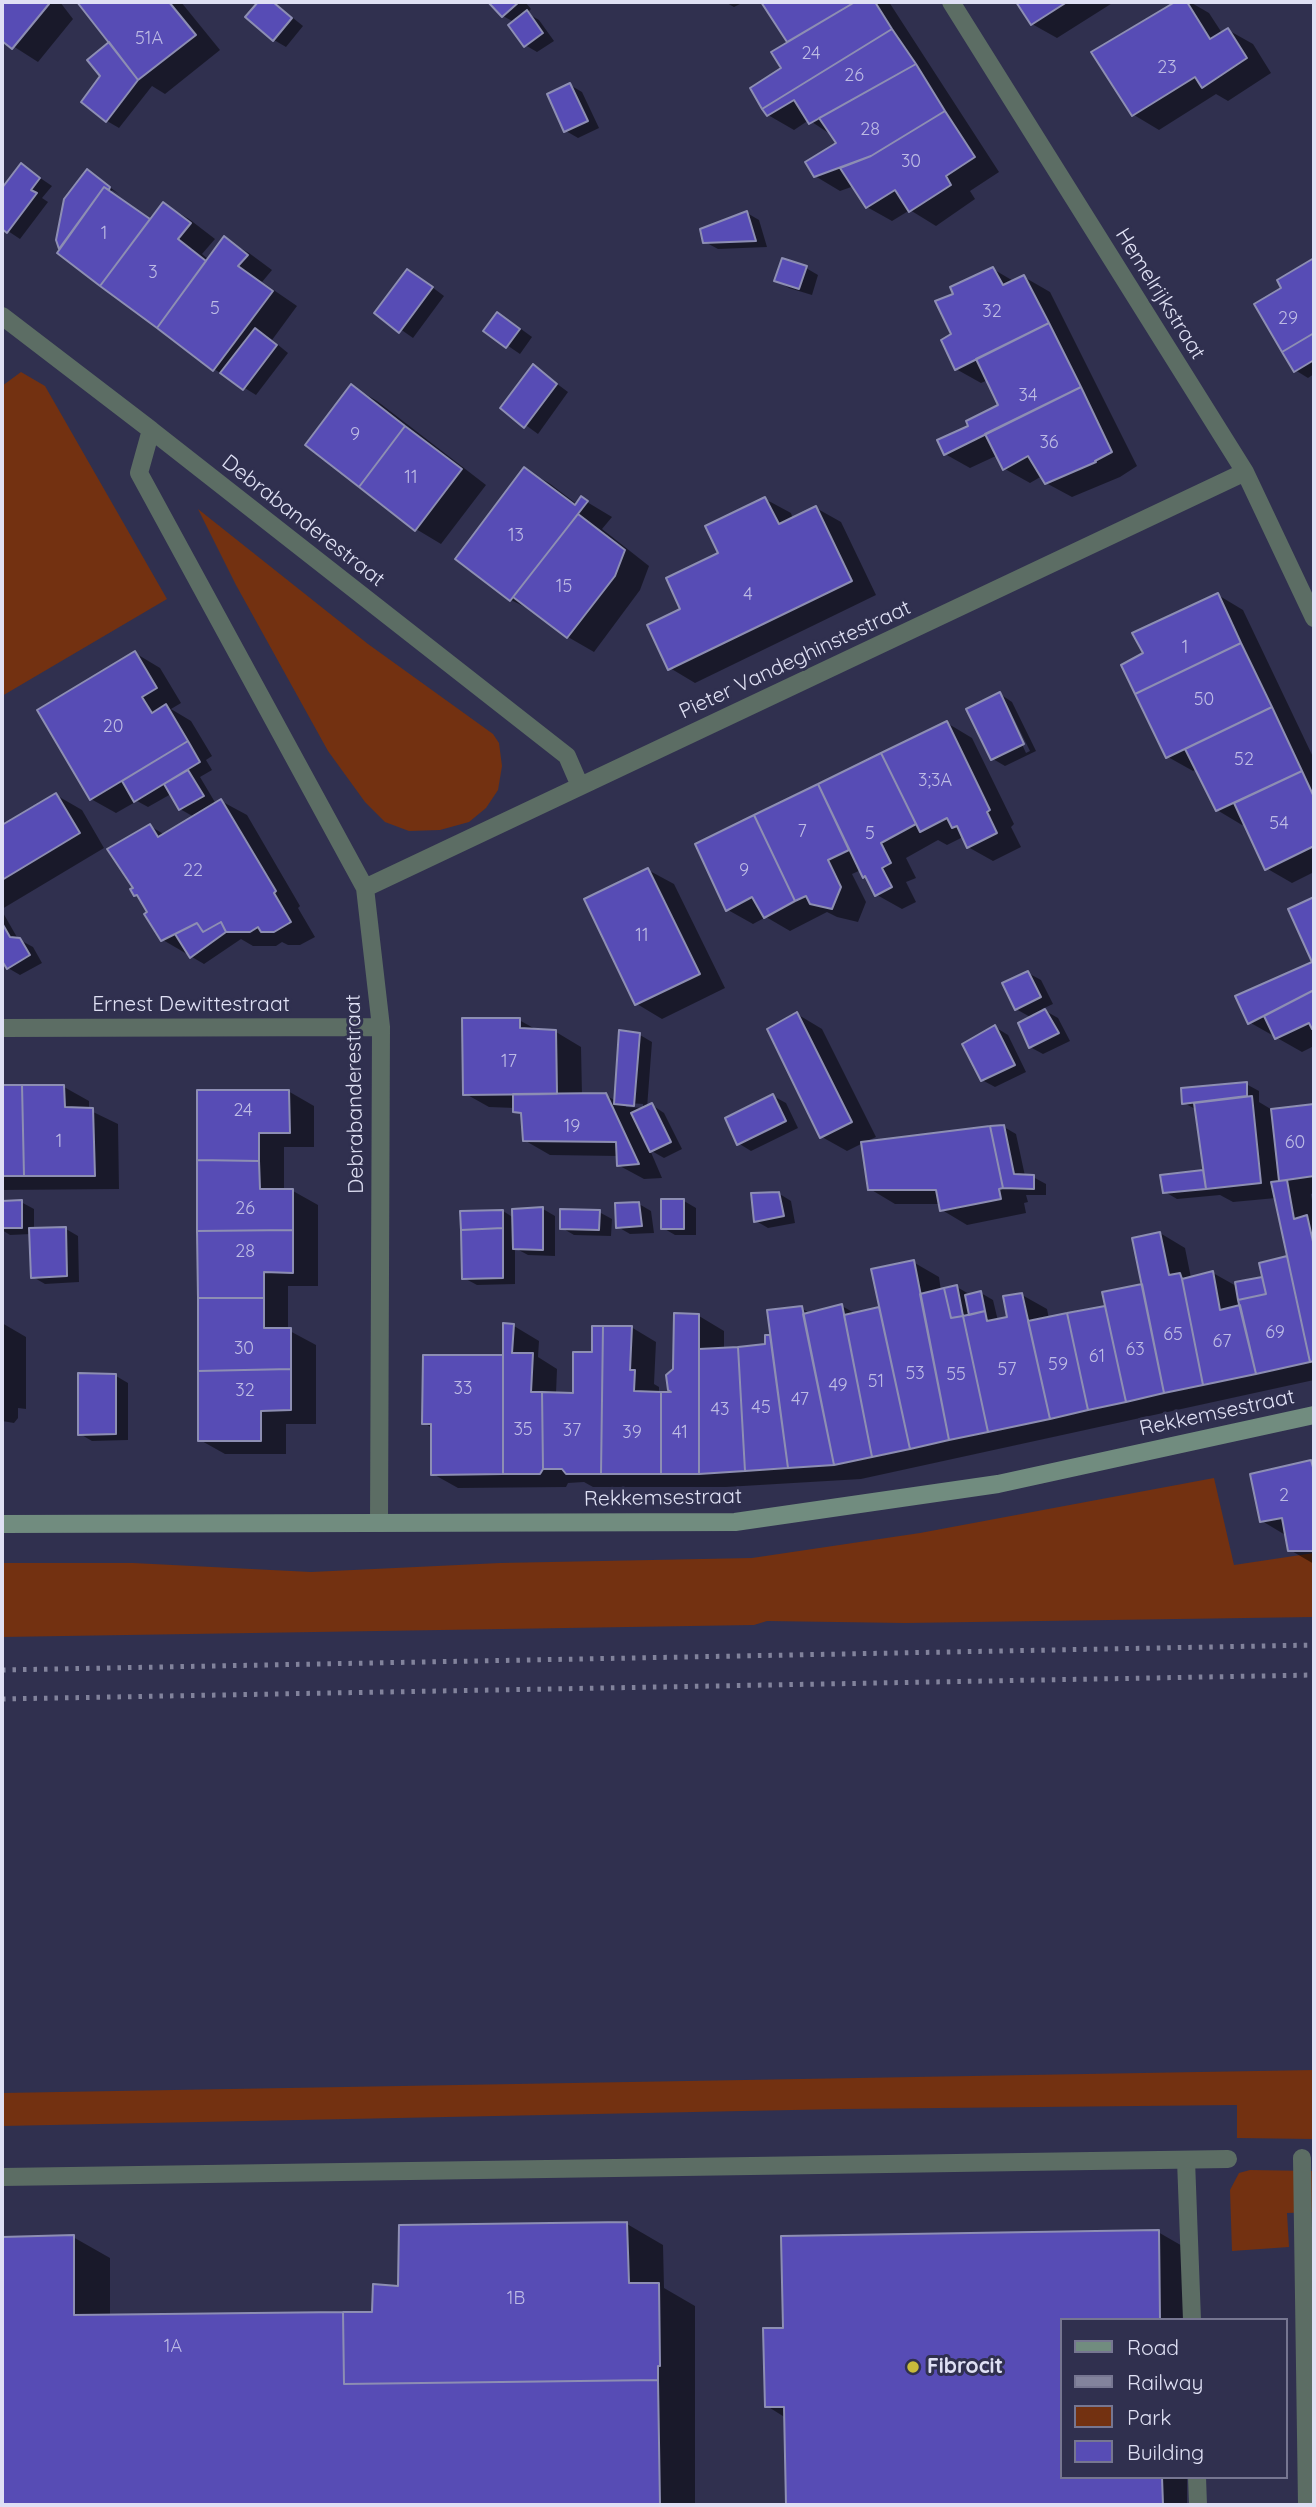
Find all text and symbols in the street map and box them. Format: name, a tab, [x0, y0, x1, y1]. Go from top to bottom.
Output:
house number: 51A	[135, 28, 163, 50]
house number: 24	[801, 43, 821, 65]
house number: 23	[1157, 57, 1177, 79]
house number: 26	[844, 65, 864, 87]
house number: 28	[860, 119, 880, 141]
house number: 30	[901, 151, 921, 173]
house number: 1	[101, 223, 107, 245]
street label: Hemelrijkstraat	[1110, 224, 1210, 364]
house number: 3	[148, 262, 158, 284]
house number: 5	[210, 298, 220, 320]
house number: 32	[982, 301, 1002, 323]
house number: 29	[1278, 308, 1298, 330]
house number: 34	[1019, 385, 1037, 407]
house number: 9	[350, 424, 360, 446]
house number: 36	[1039, 432, 1059, 454]
street label: Debrabanderestraat	[217, 450, 389, 592]
house number: 11	[404, 467, 418, 489]
house number: 13	[508, 525, 524, 547]
house number: 15	[556, 576, 572, 598]
house number: 4	[743, 584, 753, 606]
street label: Pieter Vandeghinstestraat	[675, 595, 915, 725]
house number: 1	[1182, 637, 1188, 659]
house number: 50	[1194, 689, 1214, 711]
house number: 20	[103, 716, 123, 738]
house number: 52	[1234, 749, 1254, 771]
house number: 3;3A	[918, 770, 952, 792]
house number: 54	[1269, 813, 1289, 835]
house number: 7	[797, 821, 807, 843]
house number: 5	[865, 823, 875, 845]
house number: 22	[183, 860, 203, 882]
house number: 9	[739, 860, 749, 882]
house number: 11	[635, 925, 649, 947]
street label: Ernest Dewittestraat	[92, 992, 290, 1018]
street label: Debrabanderestraat	[341, 994, 369, 1194]
house number: 17	[501, 1051, 517, 1073]
house number: 24	[233, 1100, 253, 1122]
house number: 19	[564, 1116, 580, 1138]
house number: 1	[56, 1131, 62, 1153]
house number: 60	[1285, 1132, 1305, 1154]
house number: 26	[235, 1198, 255, 1220]
house number: 28	[235, 1241, 255, 1263]
house number: 69	[1265, 1322, 1285, 1344]
house number: 65	[1163, 1324, 1183, 1346]
house number: 67	[1213, 1331, 1231, 1353]
house number: 30	[234, 1338, 254, 1360]
house number: 63	[1125, 1339, 1145, 1361]
house number: 61	[1089, 1346, 1105, 1368]
house number: 59	[1048, 1354, 1068, 1376]
house number: 57	[997, 1359, 1017, 1381]
house number: 53	[905, 1363, 925, 1385]
house number: 55	[946, 1364, 966, 1386]
house number: 51	[868, 1371, 884, 1393]
house number: 49	[828, 1375, 848, 1397]
house number: 33	[454, 1378, 472, 1400]
house number: 32	[235, 1380, 255, 1402]
street label: Rekkemsestraat	[1137, 1384, 1297, 1442]
house number: 47	[791, 1389, 809, 1411]
house number: 45	[751, 1397, 771, 1419]
house number: 43	[711, 1399, 729, 1421]
house number: 35	[513, 1419, 533, 1441]
house number: 37	[563, 1420, 581, 1442]
house number: 39	[622, 1422, 642, 1444]
house number: 41	[672, 1422, 688, 1444]
street label: Rekkemsestraat	[584, 1484, 742, 1512]
house number: 2	[1279, 1485, 1289, 1507]
house number: 1B	[507, 2288, 525, 2310]
legend	[1060, 2318, 1288, 2479]
text: Road	[1127, 2334, 1179, 2360]
house number: 1A	[164, 2336, 182, 2358]
place label: Fibrocit	[927, 2354, 1003, 2380]
marker: Fibrocit	[905, 2359, 921, 2375]
text: Railway	[1127, 2369, 1203, 2395]
text: Park	[1127, 2404, 1171, 2430]
text: Building	[1127, 2439, 1204, 2465]

